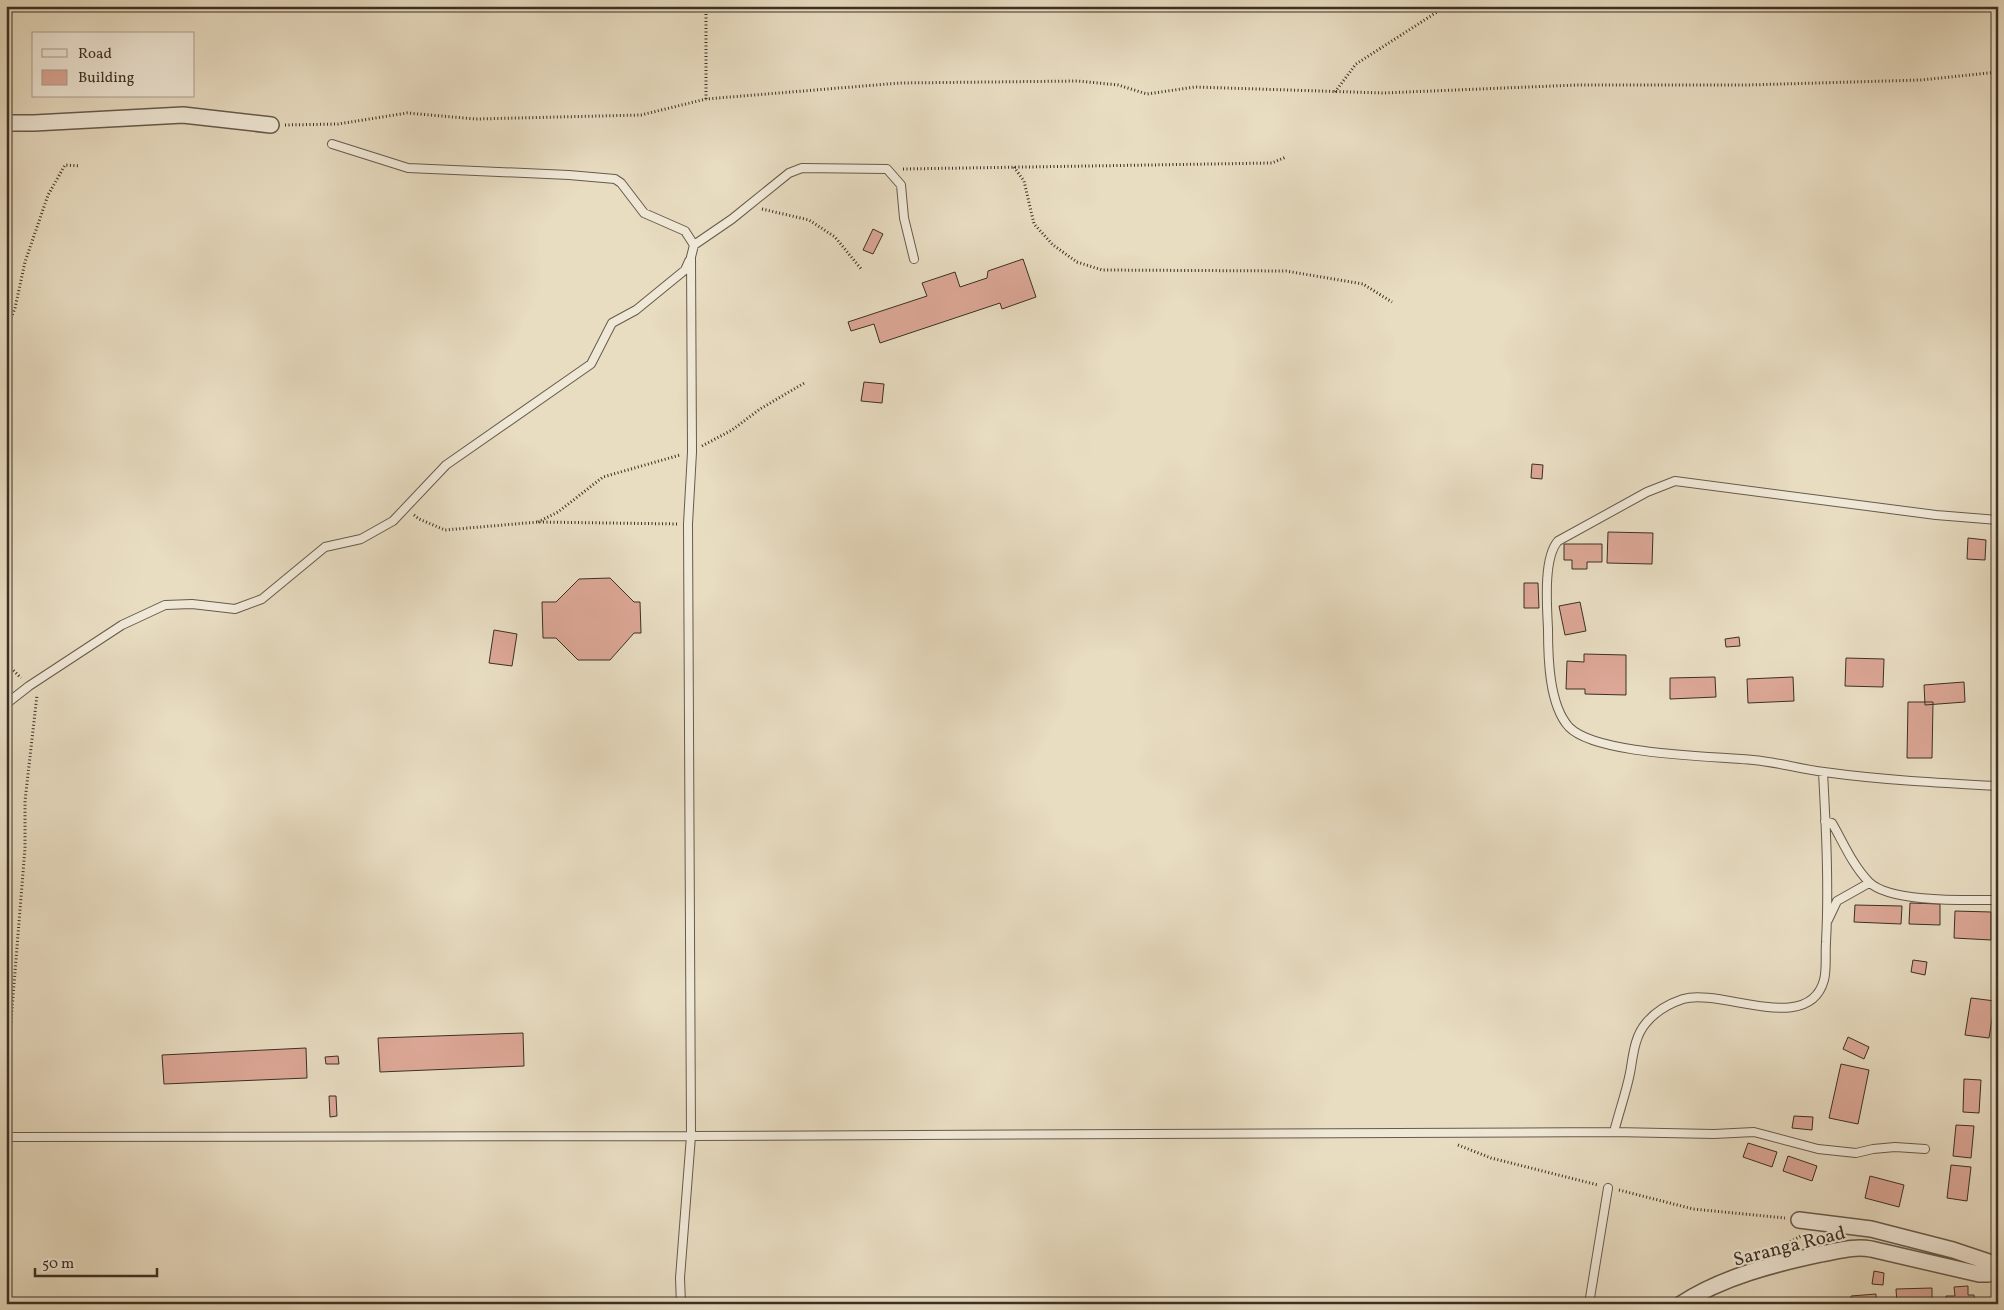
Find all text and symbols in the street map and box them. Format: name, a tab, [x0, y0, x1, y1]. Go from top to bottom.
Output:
legend	[32, 32, 195, 98]
text: Road	[78, 44, 112, 65]
text: Building	[78, 68, 135, 89]
street label: Saranga Road	[1731, 1220, 1848, 1273]
scale bar	[35, 1245, 158, 1277]
text: 50 m	[42, 1254, 74, 1275]

